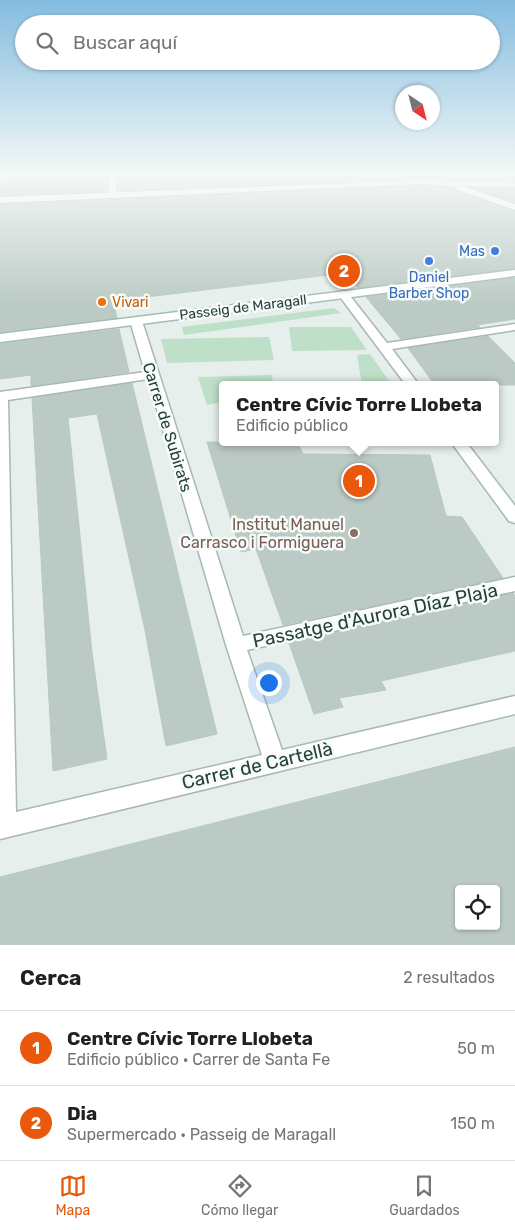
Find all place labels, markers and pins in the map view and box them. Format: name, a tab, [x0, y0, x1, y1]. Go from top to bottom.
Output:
place label: Mas	[459, 243, 485, 260]
marker: Mas	[489, 245, 501, 257]
pin: 2	[328, 252, 360, 290]
marker: Daniel Barber Shop	[423, 255, 435, 267]
place label: Daniel Barber Shop	[389, 269, 469, 302]
place label: Vivari	[112, 294, 148, 311]
marker: Vivari	[96, 296, 108, 308]
pin: 1	[343, 462, 375, 500]
place label: Institut Manuel Carrasco i Formiguera	[180, 515, 344, 552]
marker: Institut Manuel Carrasco i Formiguera	[348, 527, 360, 539]

